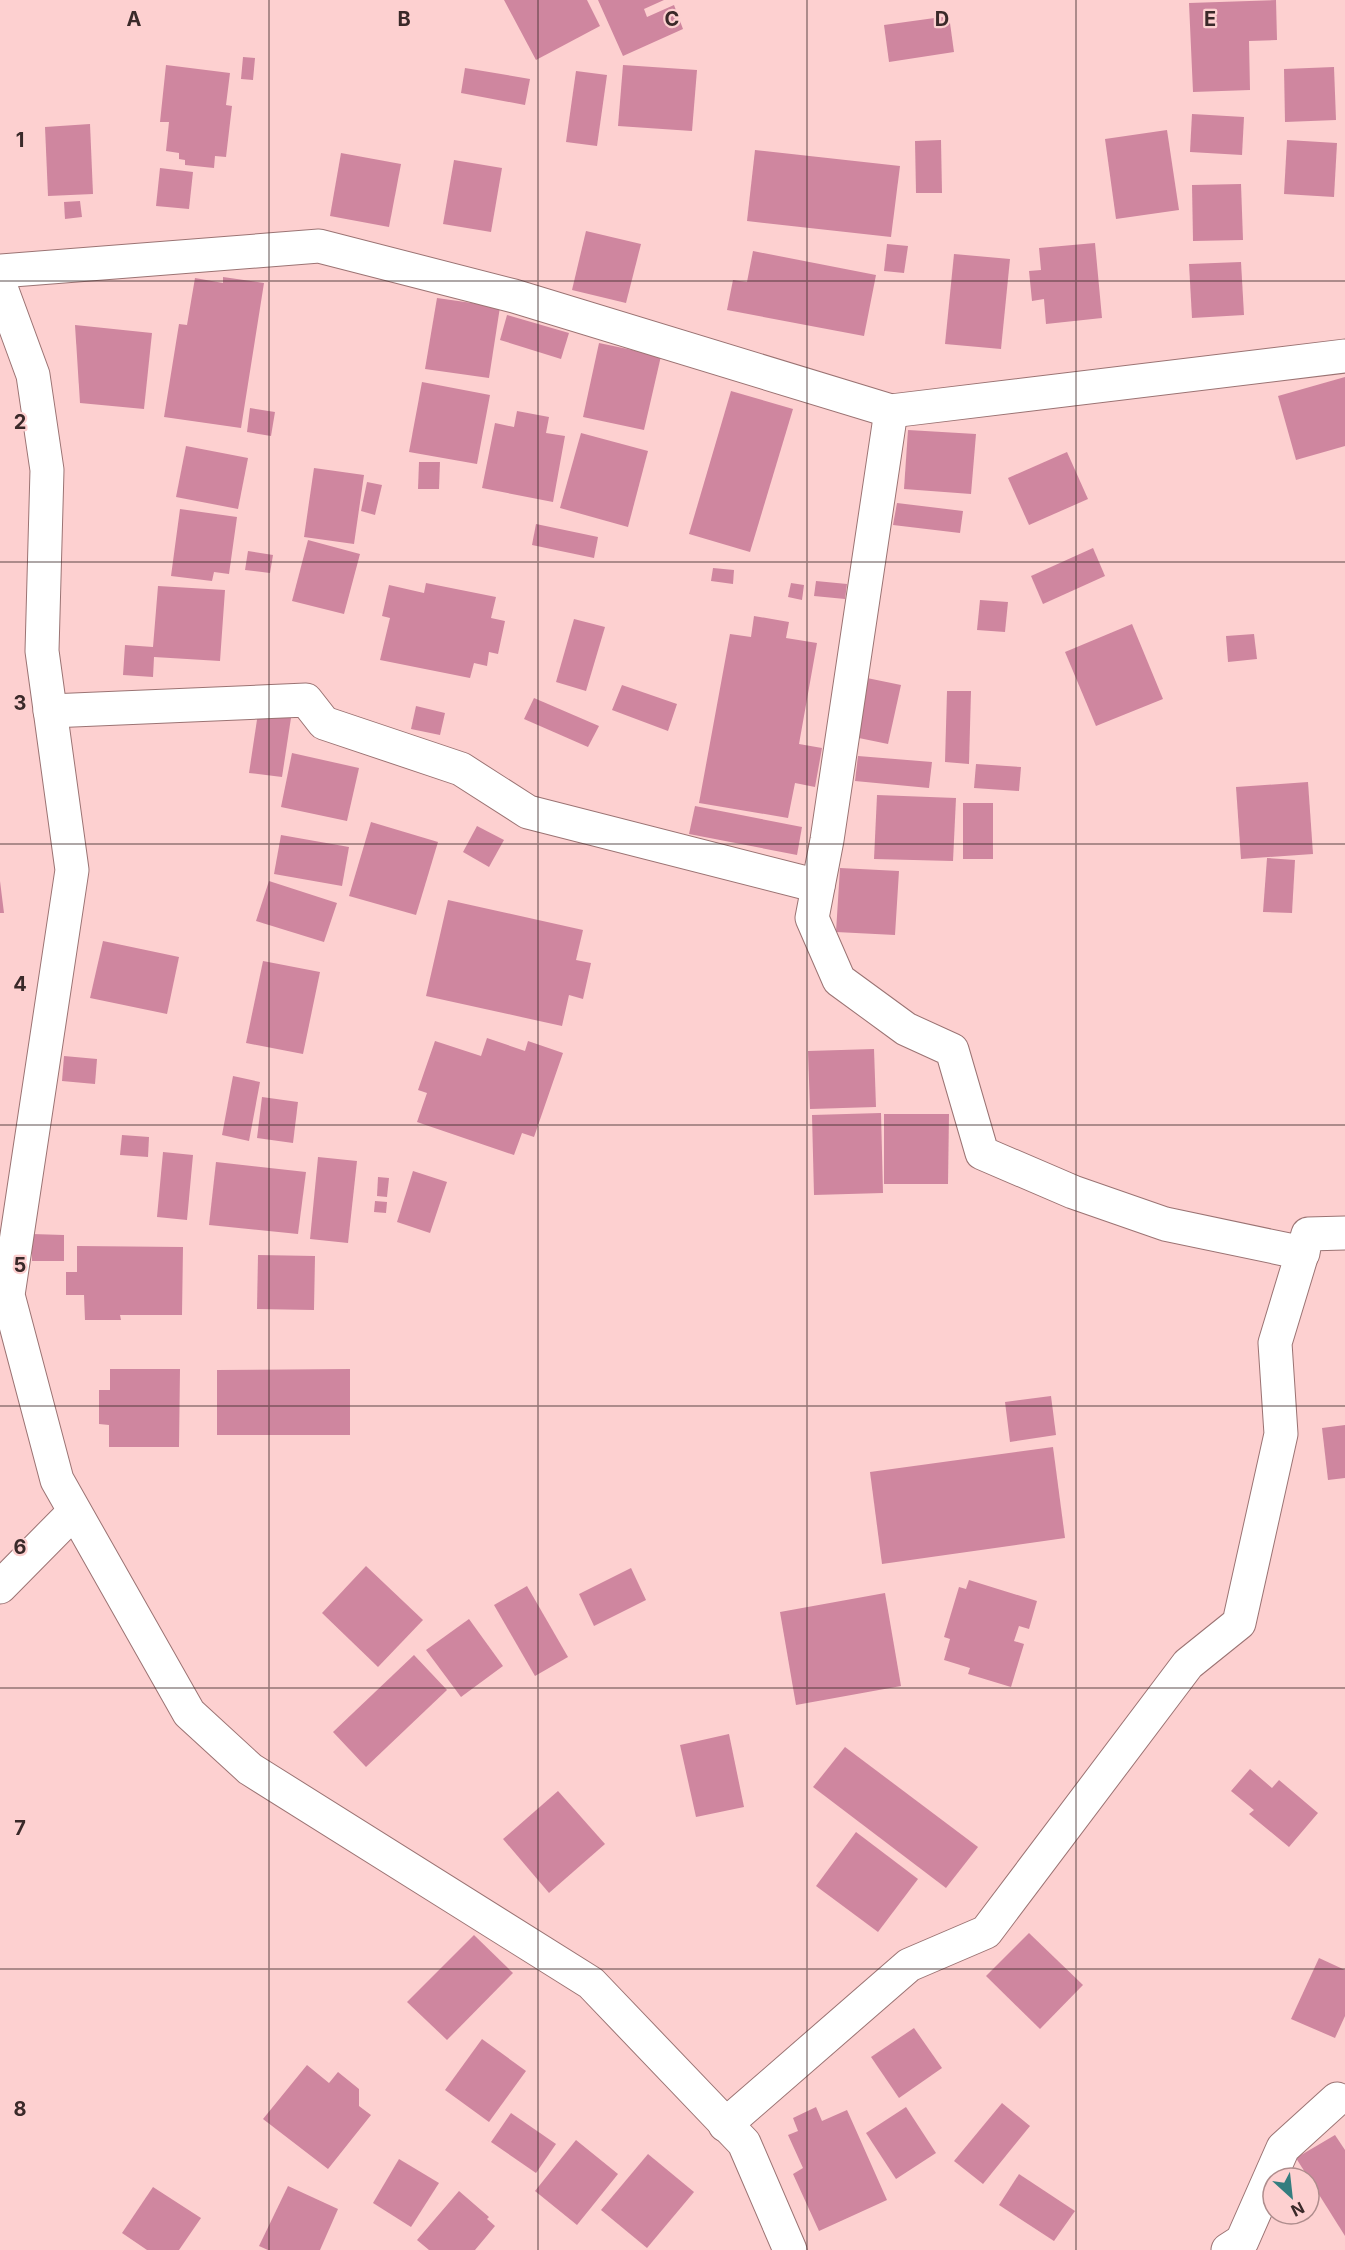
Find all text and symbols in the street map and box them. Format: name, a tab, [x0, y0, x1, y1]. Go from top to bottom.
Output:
text: A	[127, 7, 142, 31]
text: B	[397, 7, 411, 31]
text: C	[665, 7, 679, 31]
text: D	[935, 7, 949, 31]
text: E	[1204, 7, 1216, 31]
text: 1	[16, 128, 24, 152]
text: 2	[14, 410, 26, 434]
text: 3	[14, 691, 26, 715]
text: 4	[13, 972, 27, 996]
text: 5	[14, 1253, 26, 1277]
text: 6	[14, 1535, 27, 1559]
text: 7	[14, 1816, 26, 1840]
text: 8	[13, 2097, 27, 2121]
north arrow	[1261, 2166, 1321, 2226]
text: N	[1288, 2198, 1308, 2221]

